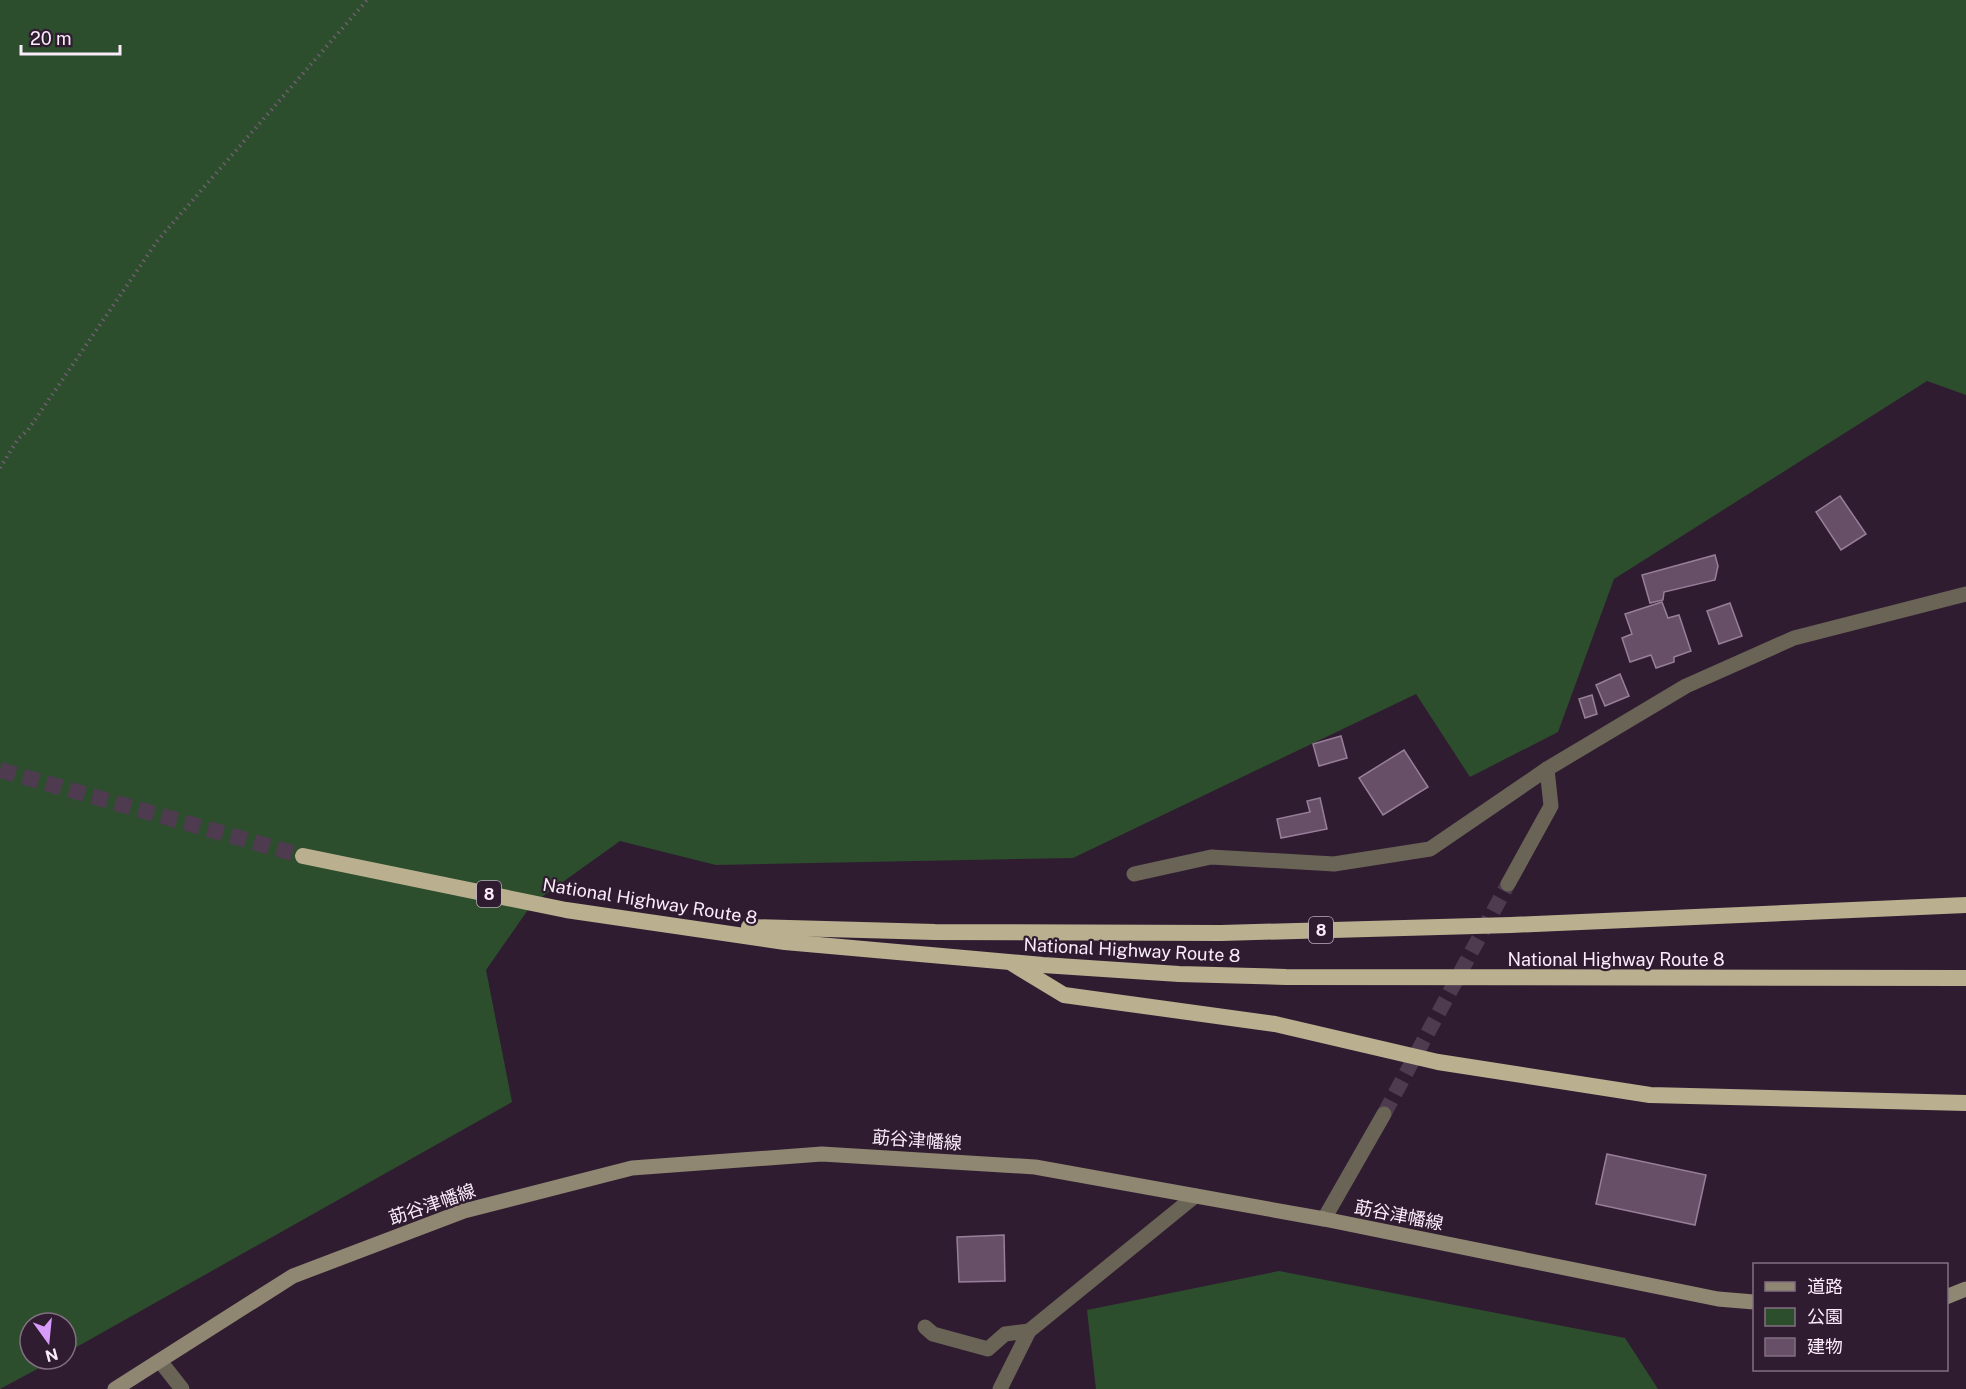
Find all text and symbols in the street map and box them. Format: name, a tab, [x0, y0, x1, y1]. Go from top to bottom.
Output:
scale bar	[21, 18, 120, 56]
text: 20 m	[30, 28, 72, 49]
street label: National Highway Route 8	[541, 874, 759, 928]
road number: 8	[477, 881, 501, 907]
road number: 8	[1309, 917, 1333, 943]
street label: National Highway Route 8	[1023, 934, 1241, 966]
street label: National Highway Route 8	[1507, 949, 1725, 970]
street label: 莇谷津幡線	[871, 1126, 963, 1154]
street label: 莇谷津幡線	[386, 1179, 478, 1229]
street label: 莇谷津幡線	[1353, 1196, 1445, 1234]
legend	[1753, 1263, 1948, 1371]
text: 道路	[1807, 1276, 1843, 1297]
text: 公園	[1807, 1306, 1843, 1327]
north arrow	[18, 1311, 78, 1371]
text: 建物	[1807, 1336, 1843, 1357]
text: N	[43, 1344, 60, 1366]

